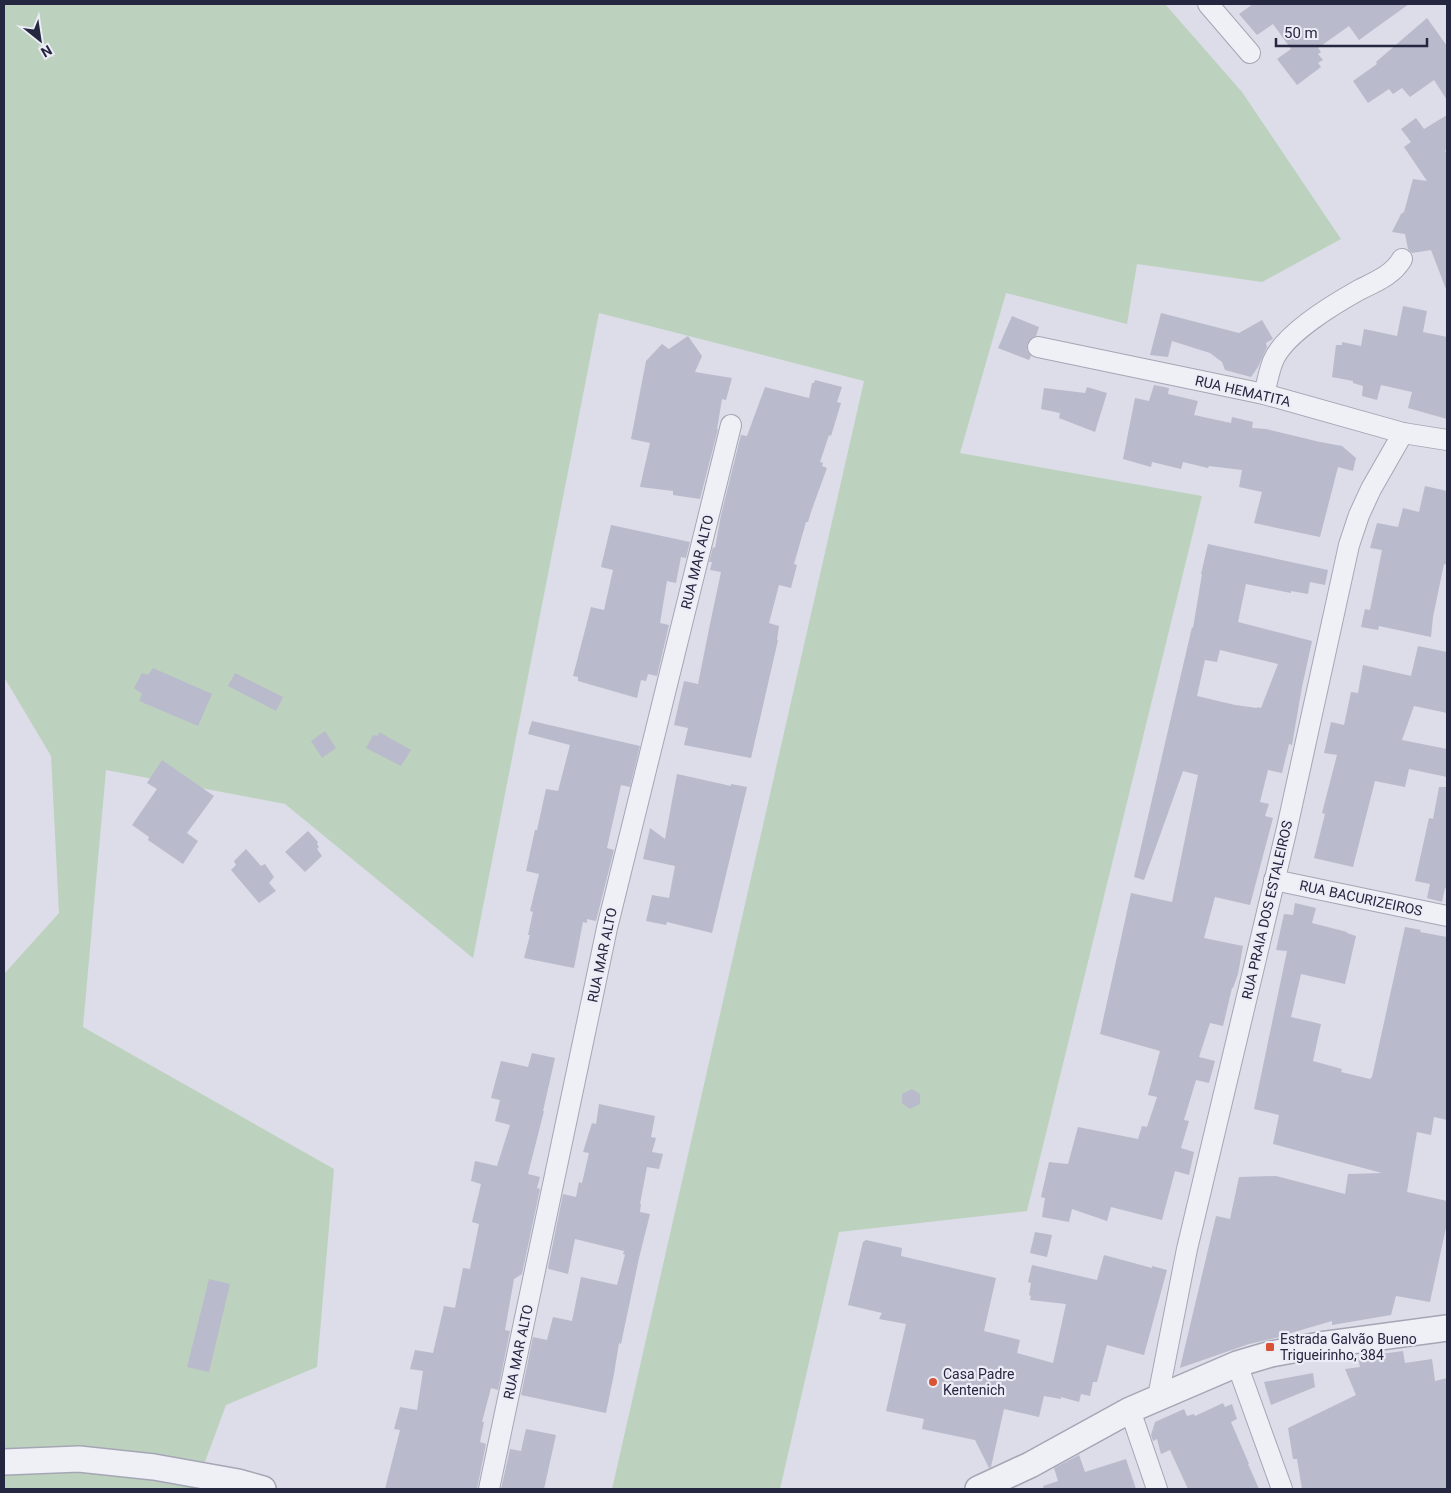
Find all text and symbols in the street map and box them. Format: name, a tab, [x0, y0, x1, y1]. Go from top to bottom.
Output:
north arrow	[15, 15, 65, 65]
scale bar	[1276, 15, 1427, 47]
text: 50 m	[1284, 24, 1318, 42]
text: N	[38, 42, 55, 61]
street label: RUA HEMATITA	[1194, 372, 1292, 410]
street label: RUA MAR ALTO	[678, 513, 716, 611]
street label: RUA PRAIA DOS ESTALEIROS	[1239, 819, 1295, 1001]
street label: RUA BACURIZEIROS	[1298, 877, 1424, 919]
street label: RUA MAR ALTO	[584, 906, 620, 1004]
street label: RUA MAR ALTO	[500, 1303, 536, 1401]
place label: Estrada Galvão Bueno Trigueirinho, 384	[1280, 1331, 1417, 1363]
marker: Estrada Galvão Bueno Trigueirinho, 384	[1264, 1341, 1276, 1353]
place label: Casa Padre Kentenich	[943, 1366, 1014, 1398]
marker: Casa Padre Kentenich	[927, 1376, 939, 1388]

